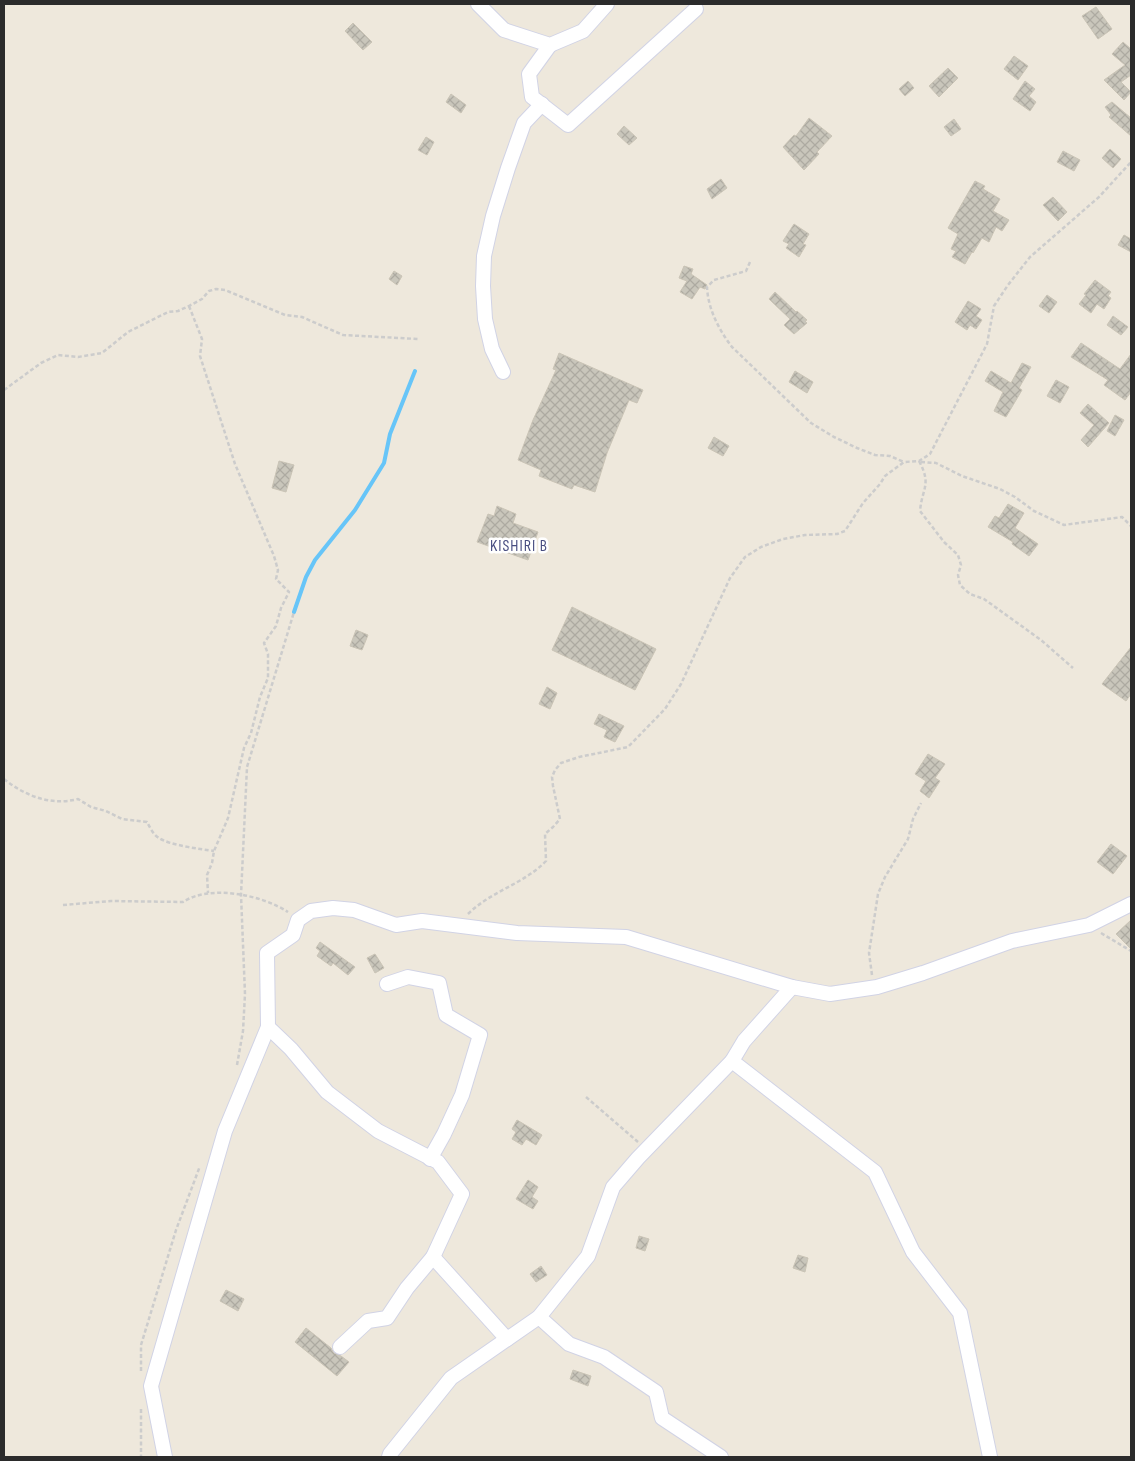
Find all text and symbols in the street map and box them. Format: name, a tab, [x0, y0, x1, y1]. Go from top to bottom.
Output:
district label: KISHIRI B	[490, 537, 548, 556]

